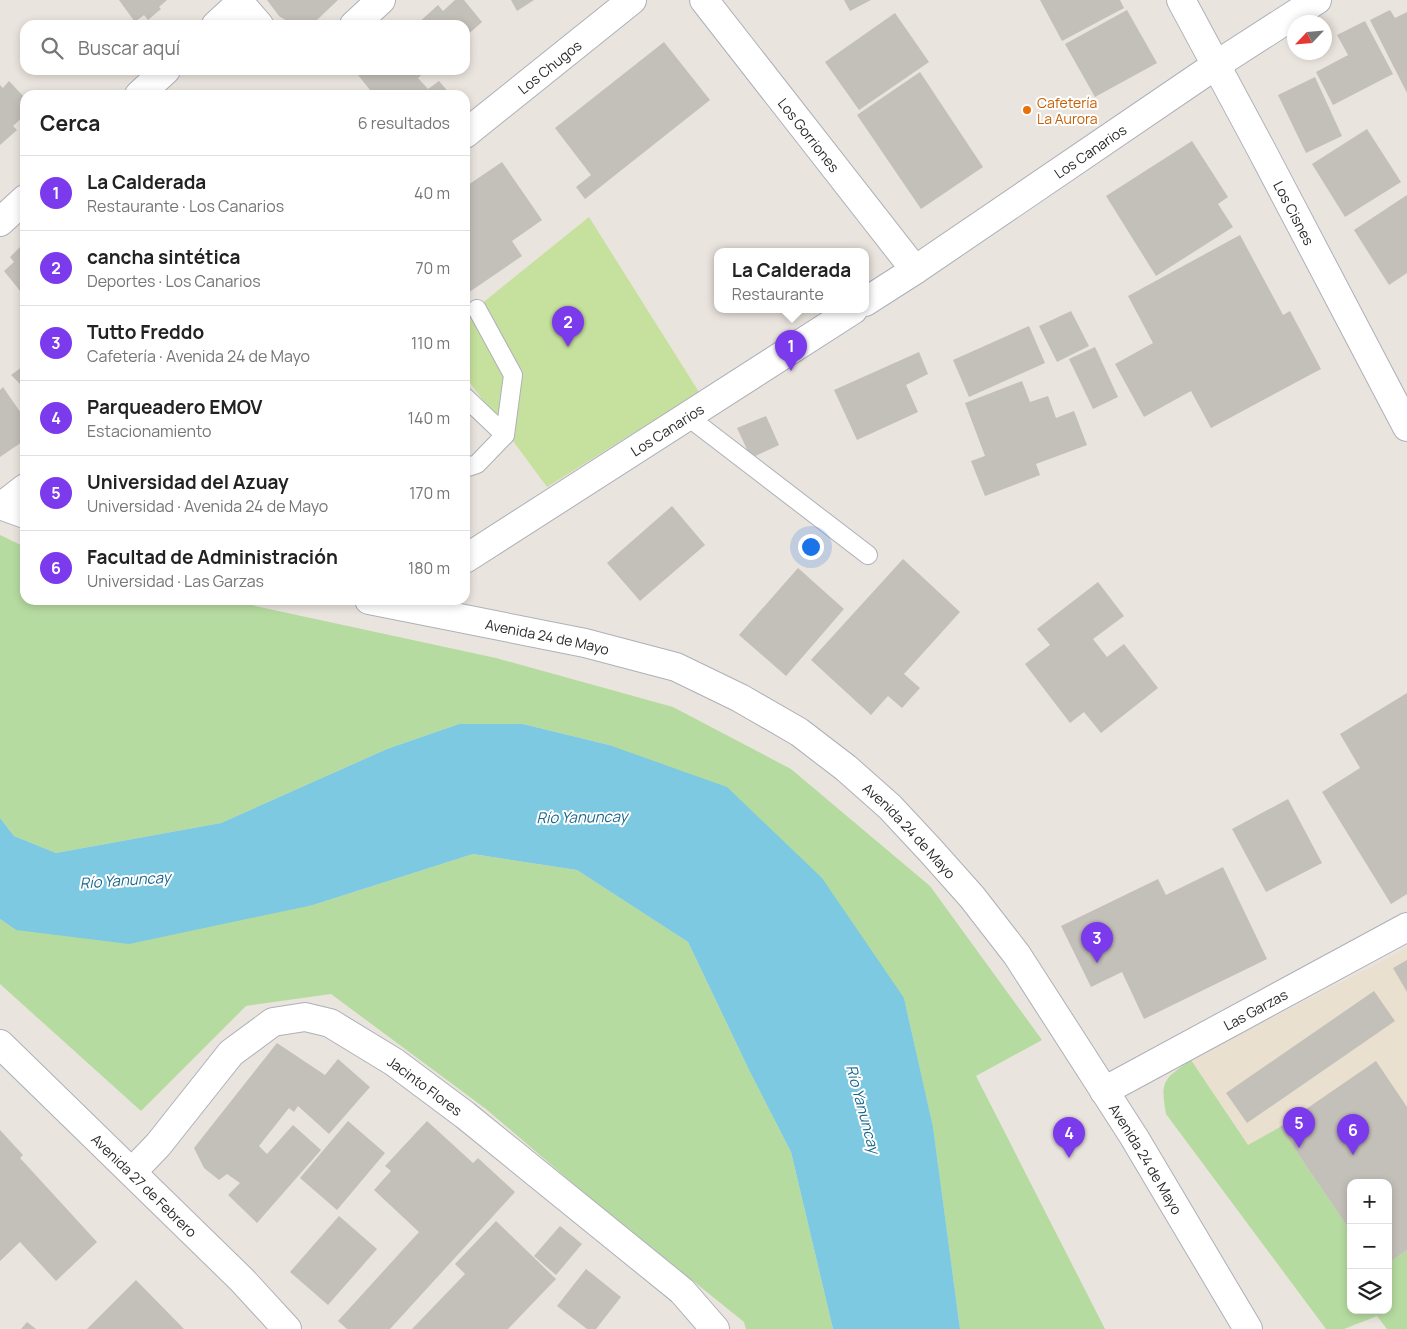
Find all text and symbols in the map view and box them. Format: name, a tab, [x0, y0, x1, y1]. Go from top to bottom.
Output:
north arrow	[1287, 15, 1332, 60]
search box	[20, 20, 470, 75]
icon: search	[38, 34, 66, 62]
text: Buscar aquí	[78, 35, 180, 61]
street label: Los Chugos	[514, 35, 585, 98]
place label: Cafetería La Aurora	[1037, 93, 1098, 128]
street label: Los Gorriones	[774, 94, 844, 176]
marker: Cafetería La Aurora	[1021, 104, 1033, 116]
text: Cerca	[40, 109, 100, 137]
text: 6 resultados	[358, 112, 450, 134]
street label: Los Canarios	[1050, 120, 1130, 182]
text: La Calderada	[87, 169, 206, 195]
street label: Los Cisnes	[1270, 177, 1319, 248]
text: 1	[52, 182, 60, 204]
text: 40 m	[414, 182, 450, 204]
text: Restaurante · Los Canarios	[87, 195, 284, 217]
text: cancha sintética	[87, 244, 240, 270]
popup	[714, 248, 869, 313]
text: 2	[51, 257, 61, 279]
text: 70 m	[415, 257, 450, 279]
text: La Calderada	[732, 257, 851, 283]
text: Deportes · Los Canarios	[87, 270, 261, 292]
text: Restaurante	[732, 283, 824, 305]
pin: 2	[552, 306, 584, 347]
text: Tutto Freddo	[87, 319, 204, 345]
pin: 1	[775, 330, 807, 371]
text: 3	[51, 332, 61, 354]
text: 110 m	[411, 332, 450, 354]
text: Cafetería · Avenida 24 de Mayo	[87, 345, 310, 367]
text: Parqueadero EMOV	[87, 394, 263, 420]
street label: Los Canarios	[627, 399, 707, 460]
text: 4	[51, 407, 61, 429]
text: 140 m	[408, 407, 450, 429]
text: Estacionamiento	[87, 420, 212, 442]
text: Universidad del Azuay	[87, 469, 289, 495]
text: 5	[51, 482, 61, 504]
text: 170 m	[409, 482, 450, 504]
text: Universidad · Avenida 24 de Mayo	[87, 495, 328, 517]
your location	[798, 534, 824, 560]
text: Facultad de Administración	[87, 544, 338, 570]
text: 6	[51, 557, 61, 579]
text: 180 m	[408, 557, 450, 579]
text: Universidad · Las Garzas	[87, 570, 264, 592]
street label: Avenida 24 de Mayo	[484, 614, 611, 659]
street label: Avenida 24 de Mayo	[859, 778, 960, 882]
water label: Río Yanuncay	[536, 806, 630, 828]
water label: Río Yanuncay	[79, 866, 173, 894]
pin: 3	[1081, 922, 1113, 963]
street label: Las Garzas	[1220, 984, 1291, 1034]
street label: Jacinto Flores	[384, 1051, 466, 1119]
water label: Río Yanuncay	[841, 1062, 885, 1158]
street label: Avenida 24 de Mayo	[1105, 1100, 1187, 1218]
pin: 5	[1283, 1107, 1315, 1148]
pin: 6	[1337, 1114, 1369, 1155]
pin: 4	[1053, 1117, 1085, 1158]
street label: Avenida 27 de Febrero	[88, 1129, 202, 1241]
map controls	[1347, 1179, 1392, 1314]
button: +	[1347, 1179, 1392, 1224]
button: −	[1347, 1224, 1392, 1269]
button: layers	[1347, 1269, 1392, 1314]

